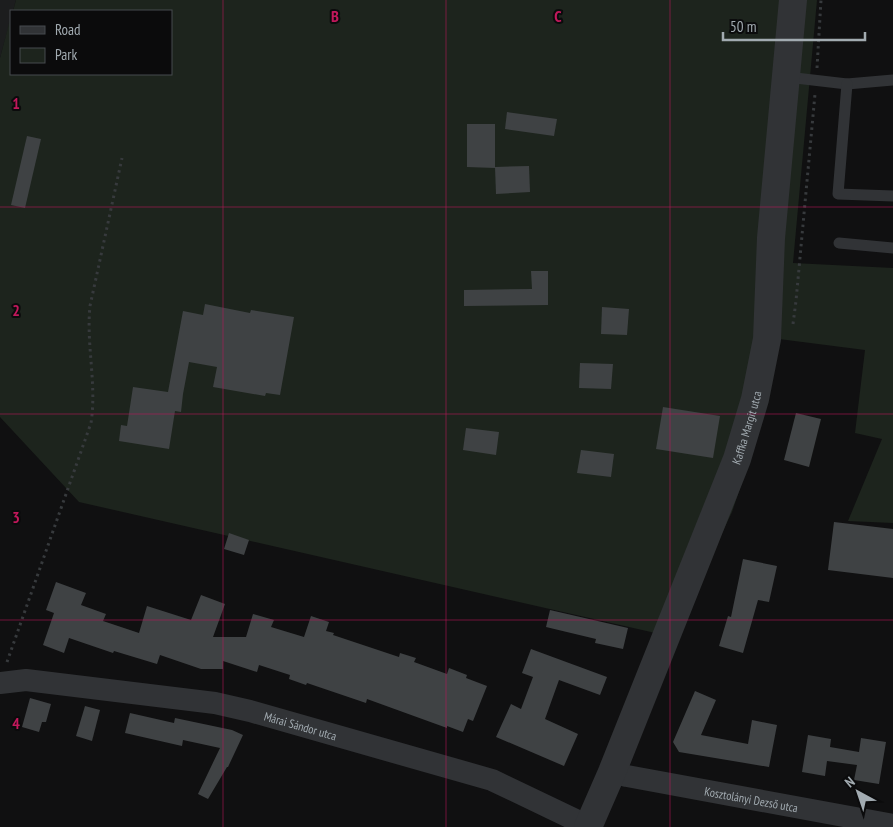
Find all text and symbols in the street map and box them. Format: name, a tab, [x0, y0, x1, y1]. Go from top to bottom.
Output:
text: B	[331, 6, 339, 26]
text: C	[554, 6, 562, 26]
legend	[10, 10, 172, 75]
scale bar	[723, 10, 866, 42]
text: 50 m	[730, 17, 756, 36]
text: Road	[55, 20, 81, 39]
text: Park	[55, 45, 77, 64]
text: 1	[12, 93, 20, 113]
text: 2	[12, 300, 20, 320]
street label: Kaffka Margit utca	[728, 389, 764, 466]
text: 3	[12, 507, 20, 527]
street label: Márai Sándor utca	[263, 708, 339, 743]
text: 4	[12, 713, 20, 733]
north arrow	[833, 767, 883, 817]
text: N	[841, 773, 858, 791]
street label: Kosztolányi Dezső utca	[703, 783, 800, 815]

